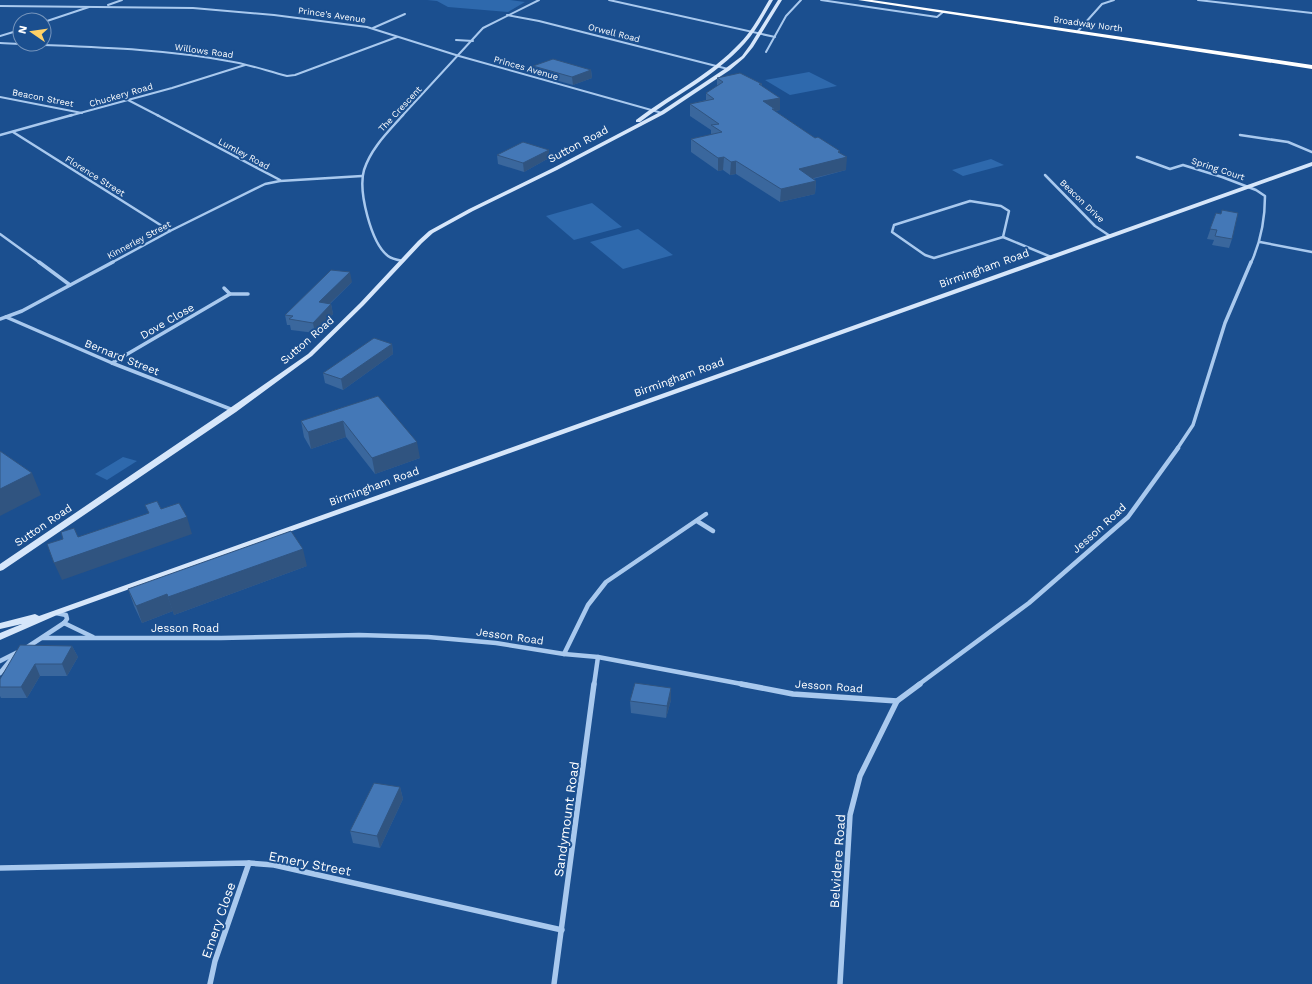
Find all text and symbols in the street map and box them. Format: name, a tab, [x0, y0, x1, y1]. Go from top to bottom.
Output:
street label: Prince's Avenue	[297, 5, 367, 25]
north arrow	[12, 12, 52, 52]
street label: Broadway North	[1053, 14, 1123, 34]
street label: Orwell Road	[587, 22, 641, 44]
text: N	[15, 24, 30, 35]
street label: Willows Road	[174, 42, 234, 60]
street label: Princes Avenue	[493, 54, 559, 82]
street label: Chuckery Road	[88, 81, 154, 109]
street label: The Crescent	[376, 84, 424, 134]
street label: Beacon Street	[11, 87, 75, 109]
street label: Sutton Road	[546, 123, 611, 166]
street label: Lumley Road	[217, 136, 271, 172]
street label: Florence Street	[63, 154, 127, 198]
street label: Spring Court	[1190, 156, 1246, 182]
street label: Beacon Drive	[1058, 177, 1106, 225]
street label: Kinnerley Street	[105, 219, 173, 261]
street label: Birmingham Road	[937, 246, 1031, 291]
street label: Dove Close	[138, 301, 196, 342]
street label: Sutton Road	[278, 314, 337, 367]
street label: Bernard Street	[83, 337, 161, 378]
street label: Birmingham Road	[632, 355, 726, 400]
street label: Birmingham Road	[327, 464, 421, 509]
street label: Sutton Road	[12, 501, 74, 549]
street label: Jesson Road	[1070, 501, 1129, 556]
street label: Jesson Road	[151, 622, 219, 635]
street label: Jesson Road	[475, 625, 545, 648]
street label: Jesson Road	[795, 678, 863, 695]
street label: Sandymount Road	[551, 760, 582, 878]
street label: Belvidere Road	[827, 813, 848, 909]
street label: Emery Street	[268, 848, 353, 879]
street label: Emery Close	[198, 880, 238, 960]

